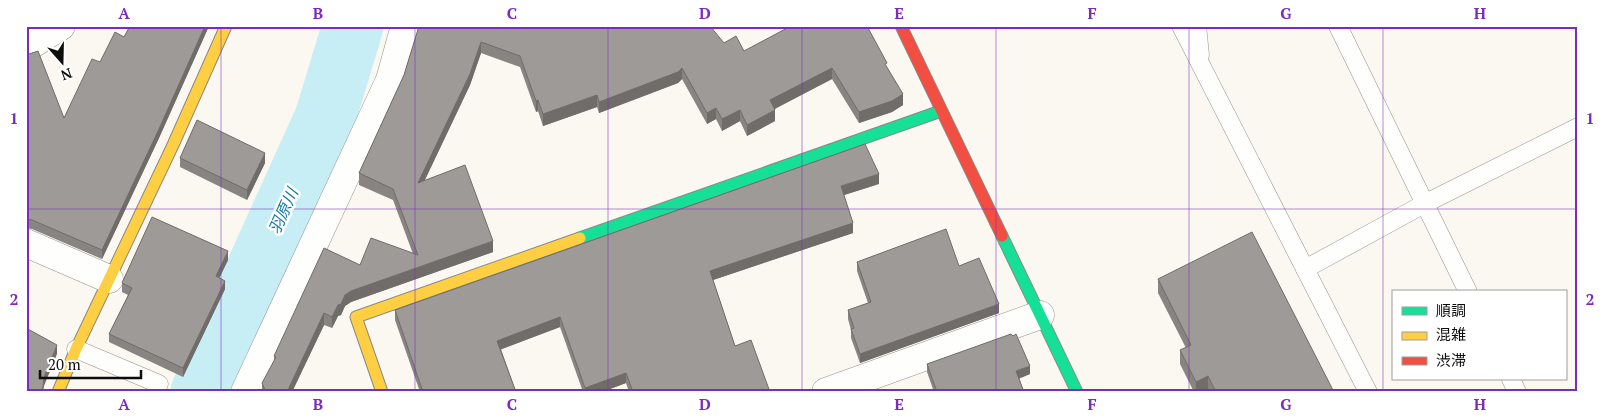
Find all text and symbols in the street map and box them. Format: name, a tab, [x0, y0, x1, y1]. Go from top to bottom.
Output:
text: A	[118, 2, 130, 24]
text: B	[313, 2, 323, 24]
text: C	[507, 2, 517, 24]
text: D	[699, 2, 711, 24]
text: E	[894, 2, 904, 24]
text: F	[1087, 2, 1097, 24]
text: G	[1280, 2, 1292, 24]
text: H	[1474, 2, 1486, 24]
north arrow	[38, 38, 88, 88]
text: N	[58, 64, 75, 86]
text: 1	[9, 107, 19, 129]
text: 1	[1585, 107, 1595, 129]
water label: 羽原川	[263, 183, 304, 237]
text: 2	[9, 288, 19, 310]
text: 2	[1585, 288, 1595, 310]
legend	[1392, 290, 1566, 380]
text: 順調	[1436, 300, 1466, 320]
text: 混雑	[1436, 324, 1466, 344]
scale bar	[40, 348, 141, 380]
text: 渋滞	[1436, 350, 1466, 370]
text: 20 m	[48, 354, 81, 374]
text: A	[118, 393, 130, 415]
text: B	[313, 393, 323, 415]
text: C	[507, 393, 517, 415]
text: D	[699, 393, 711, 415]
text: E	[894, 393, 904, 415]
text: F	[1087, 393, 1097, 415]
text: G	[1280, 393, 1292, 415]
text: H	[1474, 393, 1486, 415]

